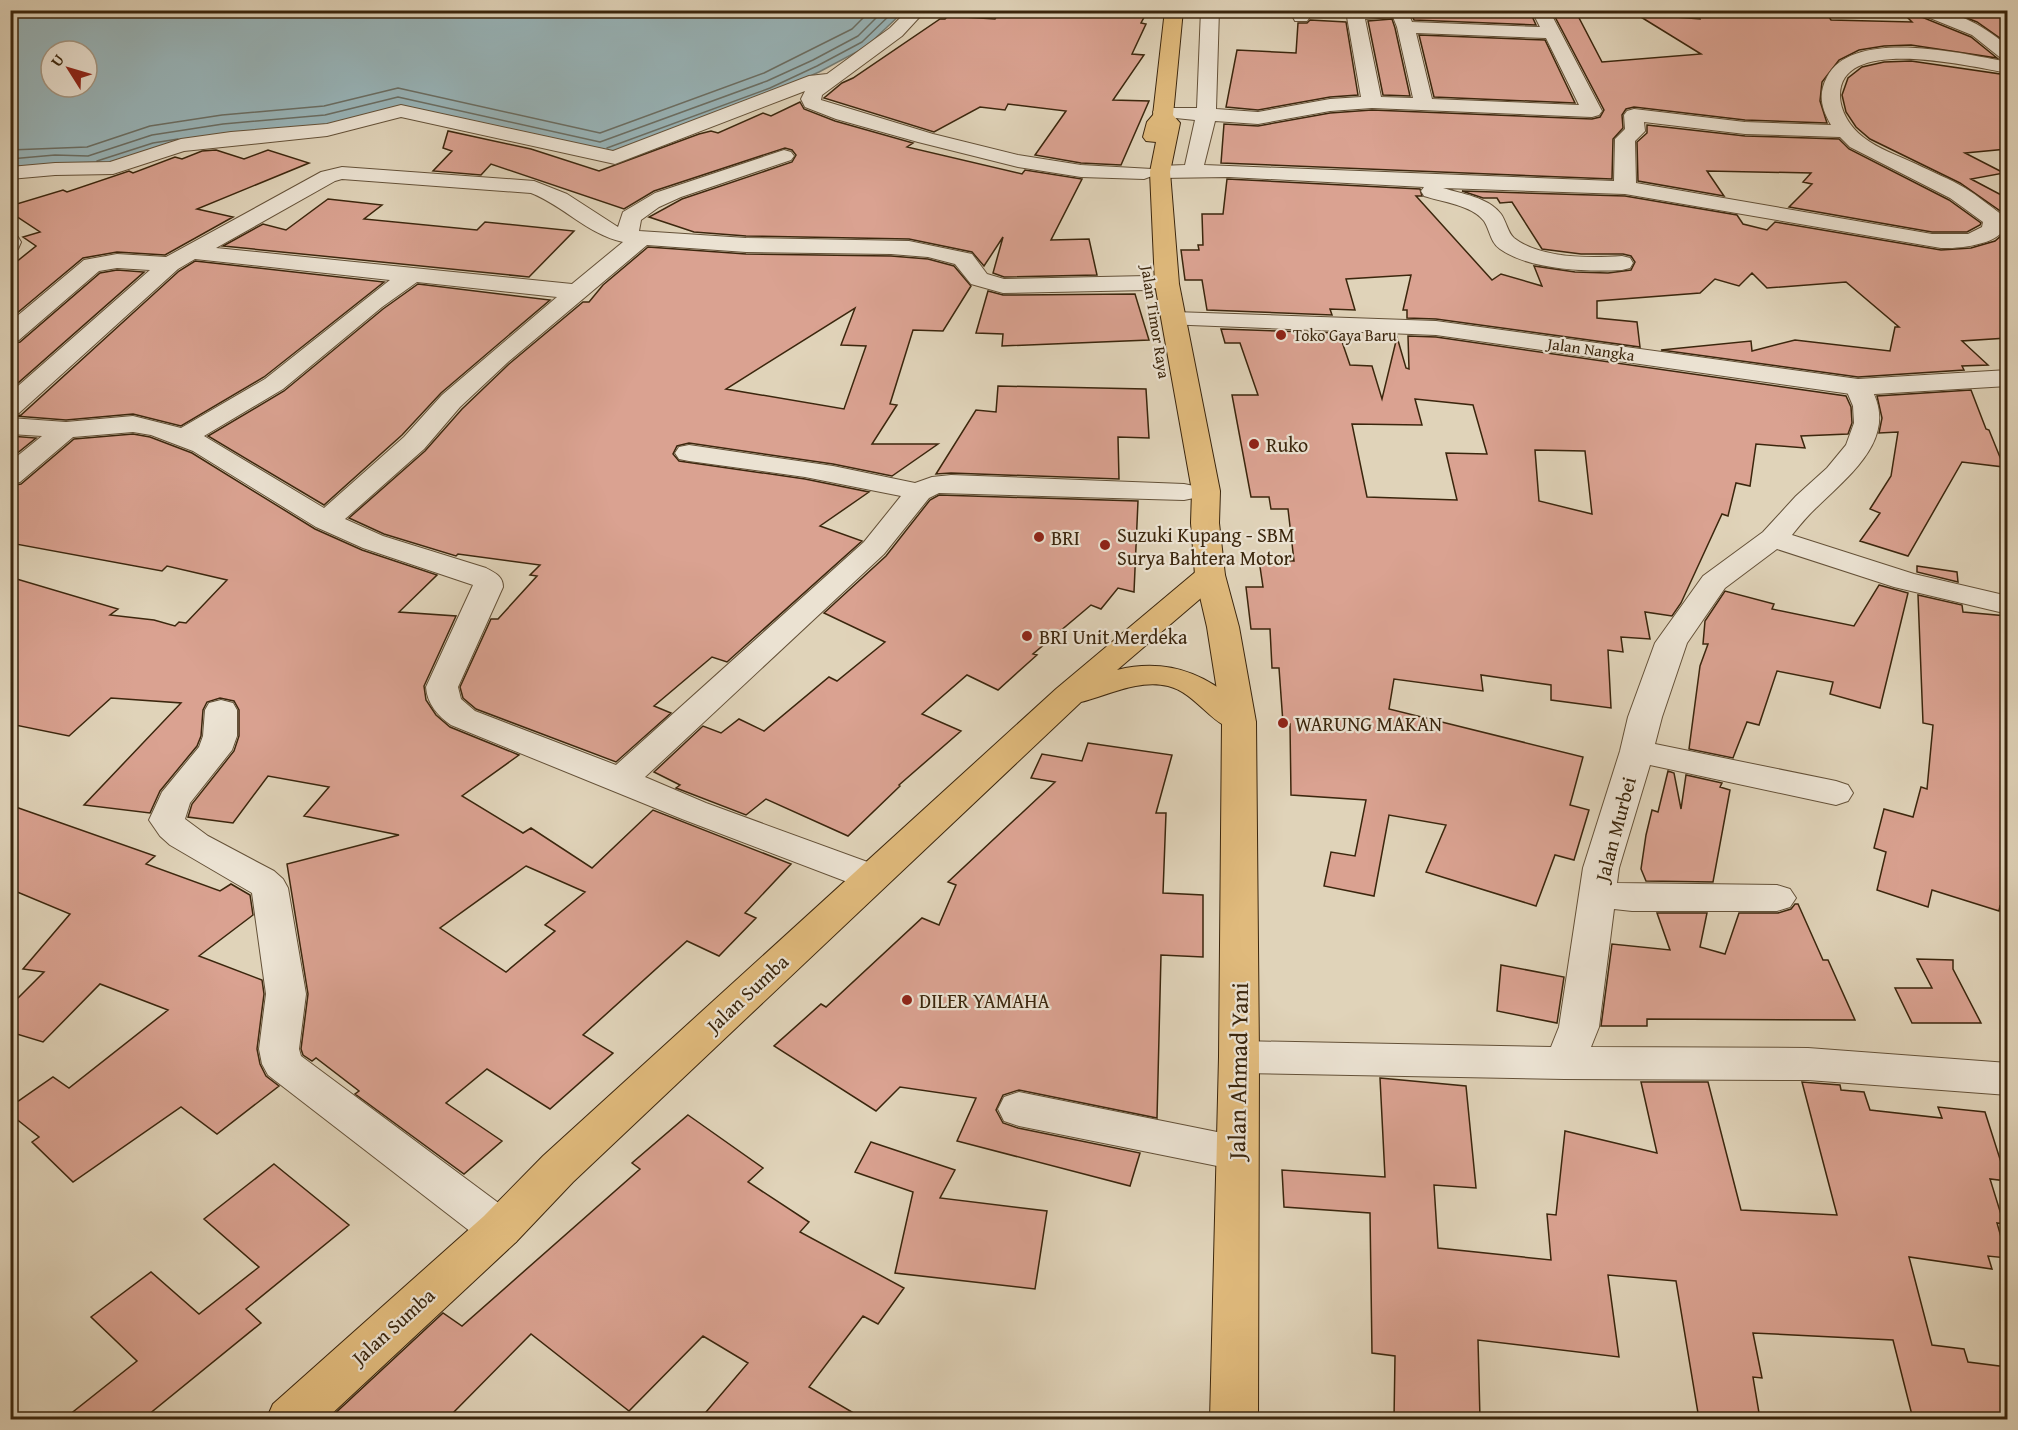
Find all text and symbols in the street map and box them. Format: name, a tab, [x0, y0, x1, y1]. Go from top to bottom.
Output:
north arrow	[39, 39, 99, 99]
text: U	[44, 48, 70, 71]
street label: Jalan Timor Raya	[1135, 262, 1177, 381]
place label: Toko Gaya Baru	[1293, 323, 1397, 347]
marker: Toko Gaya Baru	[1274, 328, 1288, 342]
street label: Jalan Nangka	[1544, 331, 1637, 367]
place label: Ruko	[1266, 430, 1308, 459]
marker: Ruko	[1247, 437, 1261, 451]
place label: Suzuki Kupang - SBM Surya Bahtera Motor	[1117, 520, 1295, 572]
place label: BRI	[1051, 523, 1080, 552]
marker: BRI	[1032, 530, 1046, 544]
marker: Suzuki Kupang - SBM Surya Bahtera Motor	[1098, 538, 1112, 552]
place label: BRI Unit Merdeka	[1039, 622, 1188, 651]
marker: BRI Unit Merdeka	[1020, 629, 1034, 643]
place label: WARUNG MAKAN	[1295, 709, 1442, 738]
marker: WARUNG MAKAN	[1276, 716, 1290, 730]
street label: Jalan Murbei	[1586, 773, 1643, 887]
street label: Jalan Sumba	[697, 947, 795, 1041]
street label: Jalan Ahmad Yani	[1219, 982, 1257, 1163]
place label: DILER YAMAHA	[919, 986, 1050, 1015]
marker: DILER YAMAHA	[900, 993, 914, 1007]
street label: Jalan Sumba	[343, 1280, 441, 1373]

